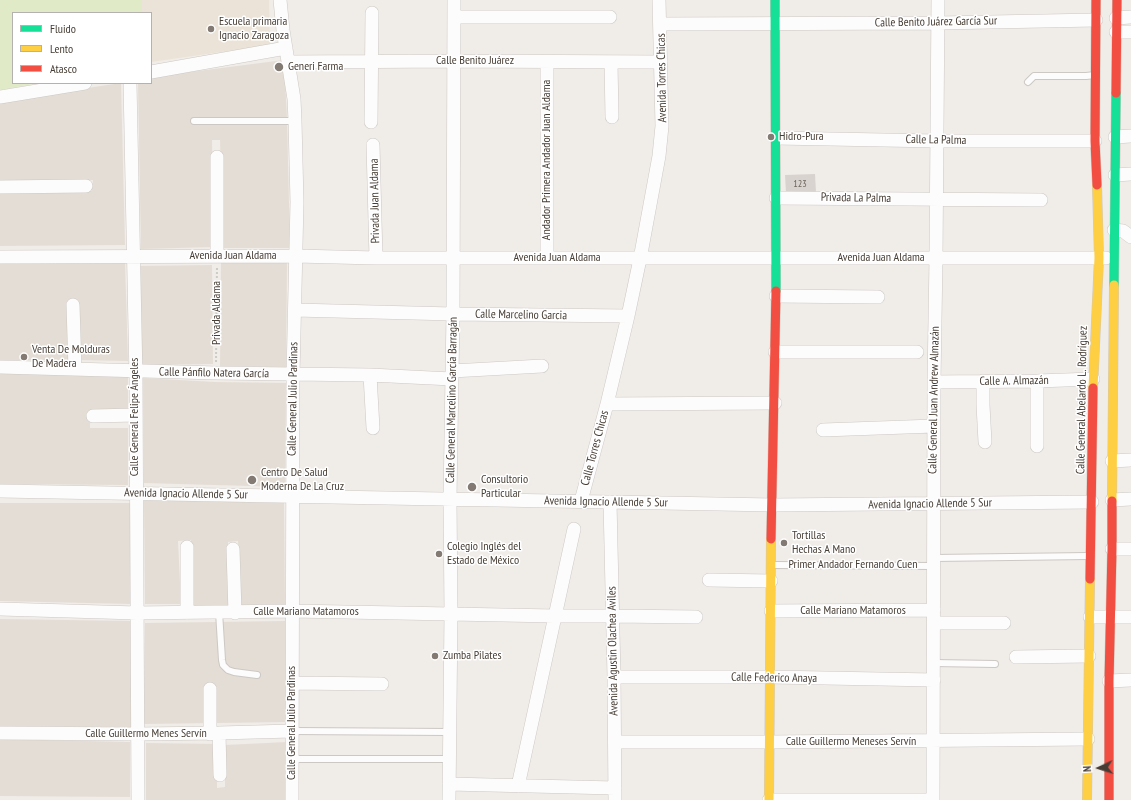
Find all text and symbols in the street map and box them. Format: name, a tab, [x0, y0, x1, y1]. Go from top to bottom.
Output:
legend	[12, 12, 152, 84]
street label: Calle Benito Juárez García Sur	[875, 14, 997, 30]
place label: Escuela primaria Ignacio Zaragoza	[219, 15, 289, 43]
text: Fluido	[50, 21, 76, 36]
marker: Escuela primaria Ignacio Zaragoza	[206, 24, 216, 34]
street label: Avenida Torres Chicas	[654, 33, 670, 123]
text: Lento	[50, 41, 73, 56]
street label: Calle Benito Juárez	[436, 54, 514, 68]
place label: Generi Farma	[288, 60, 343, 74]
text: Atasco	[50, 61, 77, 76]
marker: Generi Farma	[273, 61, 285, 73]
street label: Andador Primera Andador Juan Aldama	[540, 80, 554, 240]
place label: Hidro-Pura	[779, 130, 824, 144]
marker: Hidro-Pura	[766, 132, 776, 142]
street label: Calle La Palma	[906, 132, 966, 148]
street label: Privada Juan Aldama	[367, 158, 383, 244]
house number: 123	[793, 178, 807, 190]
street label: Privada La Palma	[821, 190, 891, 206]
street label: Avenida Juan Aldama	[189, 249, 277, 263]
street label: Avenida Juan Aldama	[513, 251, 601, 265]
street label: Avenida Juan Aldama	[837, 251, 925, 265]
street label: Privada Aldama	[210, 281, 224, 345]
street label: Calle Marcelino Garcia	[475, 307, 567, 323]
street label: Calle General Marcelino García Barragán	[443, 317, 461, 483]
street label: Calle General Juan Andrew Almazán	[926, 326, 942, 474]
street label: Calle General Abelardo L. Rodríguez	[1074, 326, 1090, 474]
street label: Calle General Julio Pardinas	[285, 342, 301, 456]
place label: Venta De Molduras De Madera	[32, 343, 110, 371]
marker: Venta De Molduras De Madera	[19, 352, 29, 362]
street label: Calle General Felipe Ángeles	[128, 358, 142, 476]
street label: Calle Pánfilo Natera García	[159, 365, 269, 381]
street label: Calle A. Almazán	[979, 373, 1049, 389]
street label: Calle Torres Chicas	[578, 409, 612, 487]
place label: Centro De Salud Moderna De La Cruz	[261, 466, 344, 494]
place label: Consultorio Particular	[481, 473, 528, 501]
marker: Centro De Salud Moderna De La Cruz	[246, 474, 258, 486]
marker: Consultorio Particular	[466, 481, 478, 493]
street label: Avenida Ignacio Allende 5 Sur	[124, 486, 248, 502]
street label: Avenida Ignacio Allende 5 Sur	[544, 494, 668, 510]
street label: Avenida Ignacio Allende 5 Sur	[868, 496, 992, 512]
place label: Tortillas Hechas A Mano	[792, 529, 855, 557]
marker: Tortillas Hechas A Mano	[779, 538, 789, 548]
place label: Colegio Inglés del Estado de México	[447, 540, 521, 568]
marker: Colegio Inglés del Estado de México	[434, 549, 444, 559]
street label: Primer Andador Fernando Cuen	[789, 558, 917, 572]
street label: Avenida Agustin Olachea Aviles	[605, 586, 621, 716]
street label: Calle Mariano Matamoros	[800, 604, 906, 618]
street label: Calle Mariano Matamoros	[253, 605, 359, 619]
place label: Zumba Pilates	[443, 649, 501, 663]
marker: Zumba Pilates	[430, 651, 440, 661]
street label: Calle General Julio Pardinas	[285, 666, 299, 780]
street label: Calle Federico Anaya	[731, 670, 817, 686]
street label: Calle Guillermo Menes Servín	[85, 727, 207, 741]
street label: Calle Guillermo Meneses Servín	[786, 735, 916, 749]
north arrow	[1079, 748, 1119, 788]
text: N	[1080, 765, 1094, 772]

